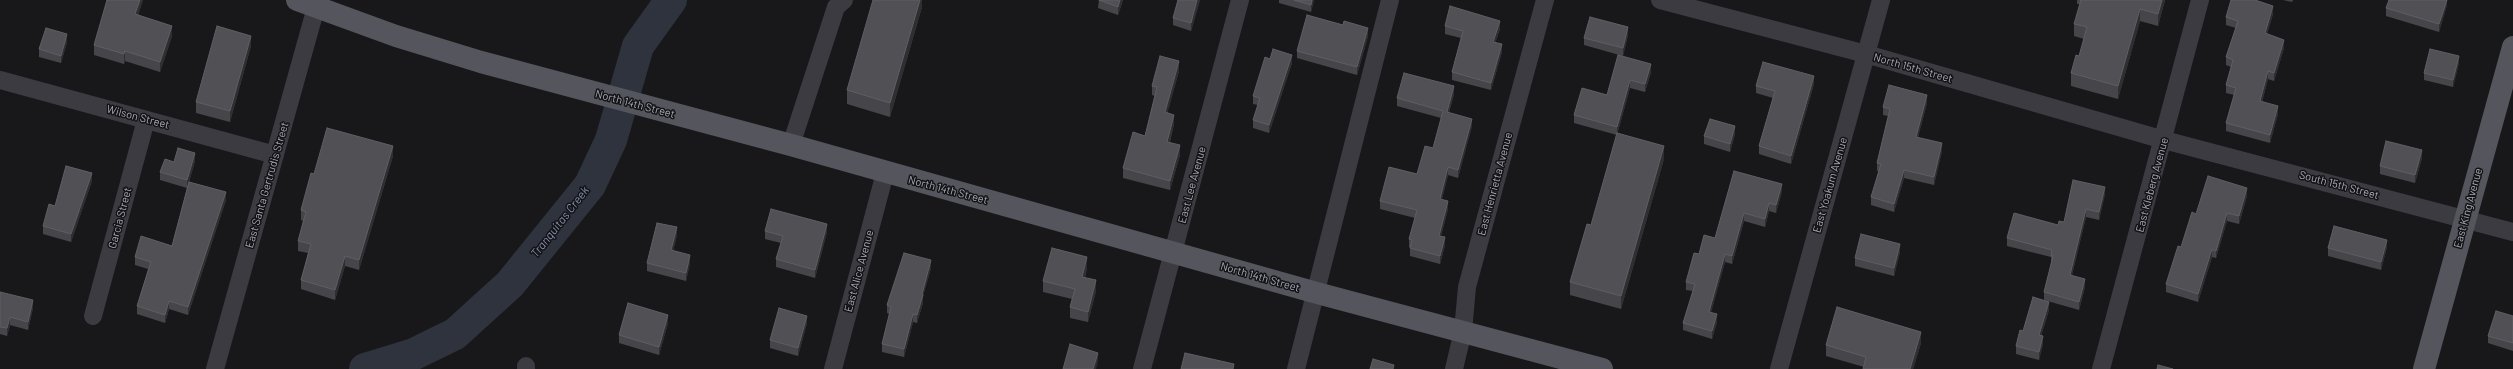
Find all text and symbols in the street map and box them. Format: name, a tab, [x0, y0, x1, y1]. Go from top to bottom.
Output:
street label: North 15th Street	[1872, 50, 1954, 86]
street label: North 14th Street	[594, 87, 676, 121]
street label: Wilson Street	[105, 102, 171, 132]
street label: East Santa Gertrudis Street	[243, 120, 291, 250]
street label: East Henrietta Avenue	[1475, 131, 1515, 237]
street label: East Yoakum Avenue	[1810, 136, 1850, 234]
street label: East Kleberg Avenue	[2133, 136, 2171, 234]
street label: East Lee Avenue	[1175, 145, 1209, 225]
street label: East King Avenue	[2451, 167, 2485, 249]
street label: South 15th Street	[2298, 168, 2380, 202]
street label: North 14th Street	[907, 173, 989, 207]
water label: Tranquitas Creek	[528, 184, 592, 260]
street label: Garcia Street	[106, 186, 134, 250]
street label: East Alice Avenue	[842, 228, 876, 314]
street label: North 14th Street	[1219, 259, 1301, 295]

